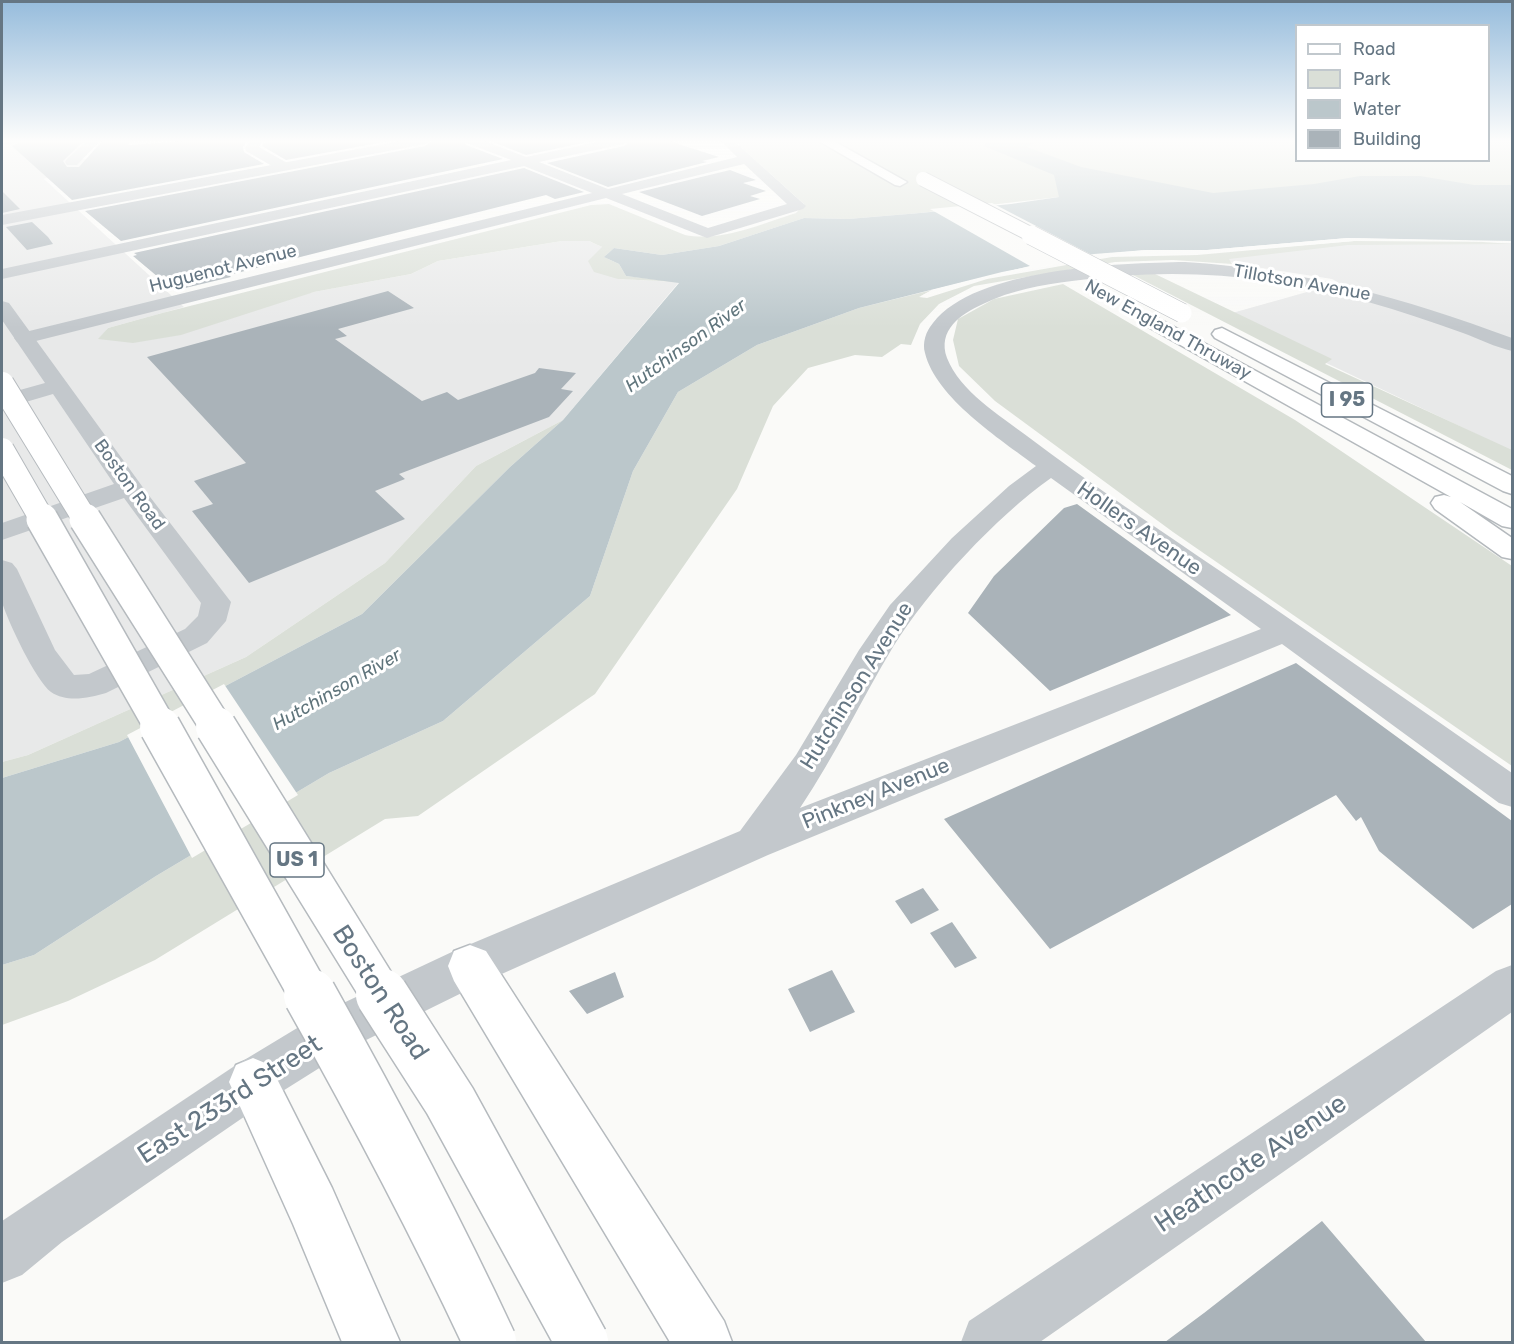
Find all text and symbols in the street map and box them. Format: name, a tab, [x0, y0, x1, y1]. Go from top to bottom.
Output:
legend	[1295, 24, 1490, 162]
text: Road	[1353, 38, 1396, 60]
text: Park	[1353, 68, 1390, 90]
text: Water	[1353, 98, 1401, 120]
text: Building	[1353, 128, 1421, 150]
street label: Huguenot Avenue	[147, 240, 299, 298]
street label: Tillotson Avenue	[1232, 260, 1372, 306]
street label: New England Thruway	[1081, 275, 1255, 385]
water label: Hutchinson River	[621, 295, 751, 397]
road number: I 95	[1322, 383, 1372, 417]
street label: Boston Road	[89, 435, 169, 535]
street label: Hollers Avenue	[1072, 477, 1206, 581]
street label: Hutchinson Avenue	[795, 598, 919, 774]
water label: Hutchinson River	[269, 645, 405, 735]
street label: Pinkney Avenue	[799, 753, 953, 835]
road number: US 1	[270, 843, 324, 877]
street label: Boston Road	[325, 920, 435, 1066]
street label: East 233rd Street	[132, 1029, 328, 1171]
street label: Heathcote Avenue	[1149, 1088, 1353, 1240]

